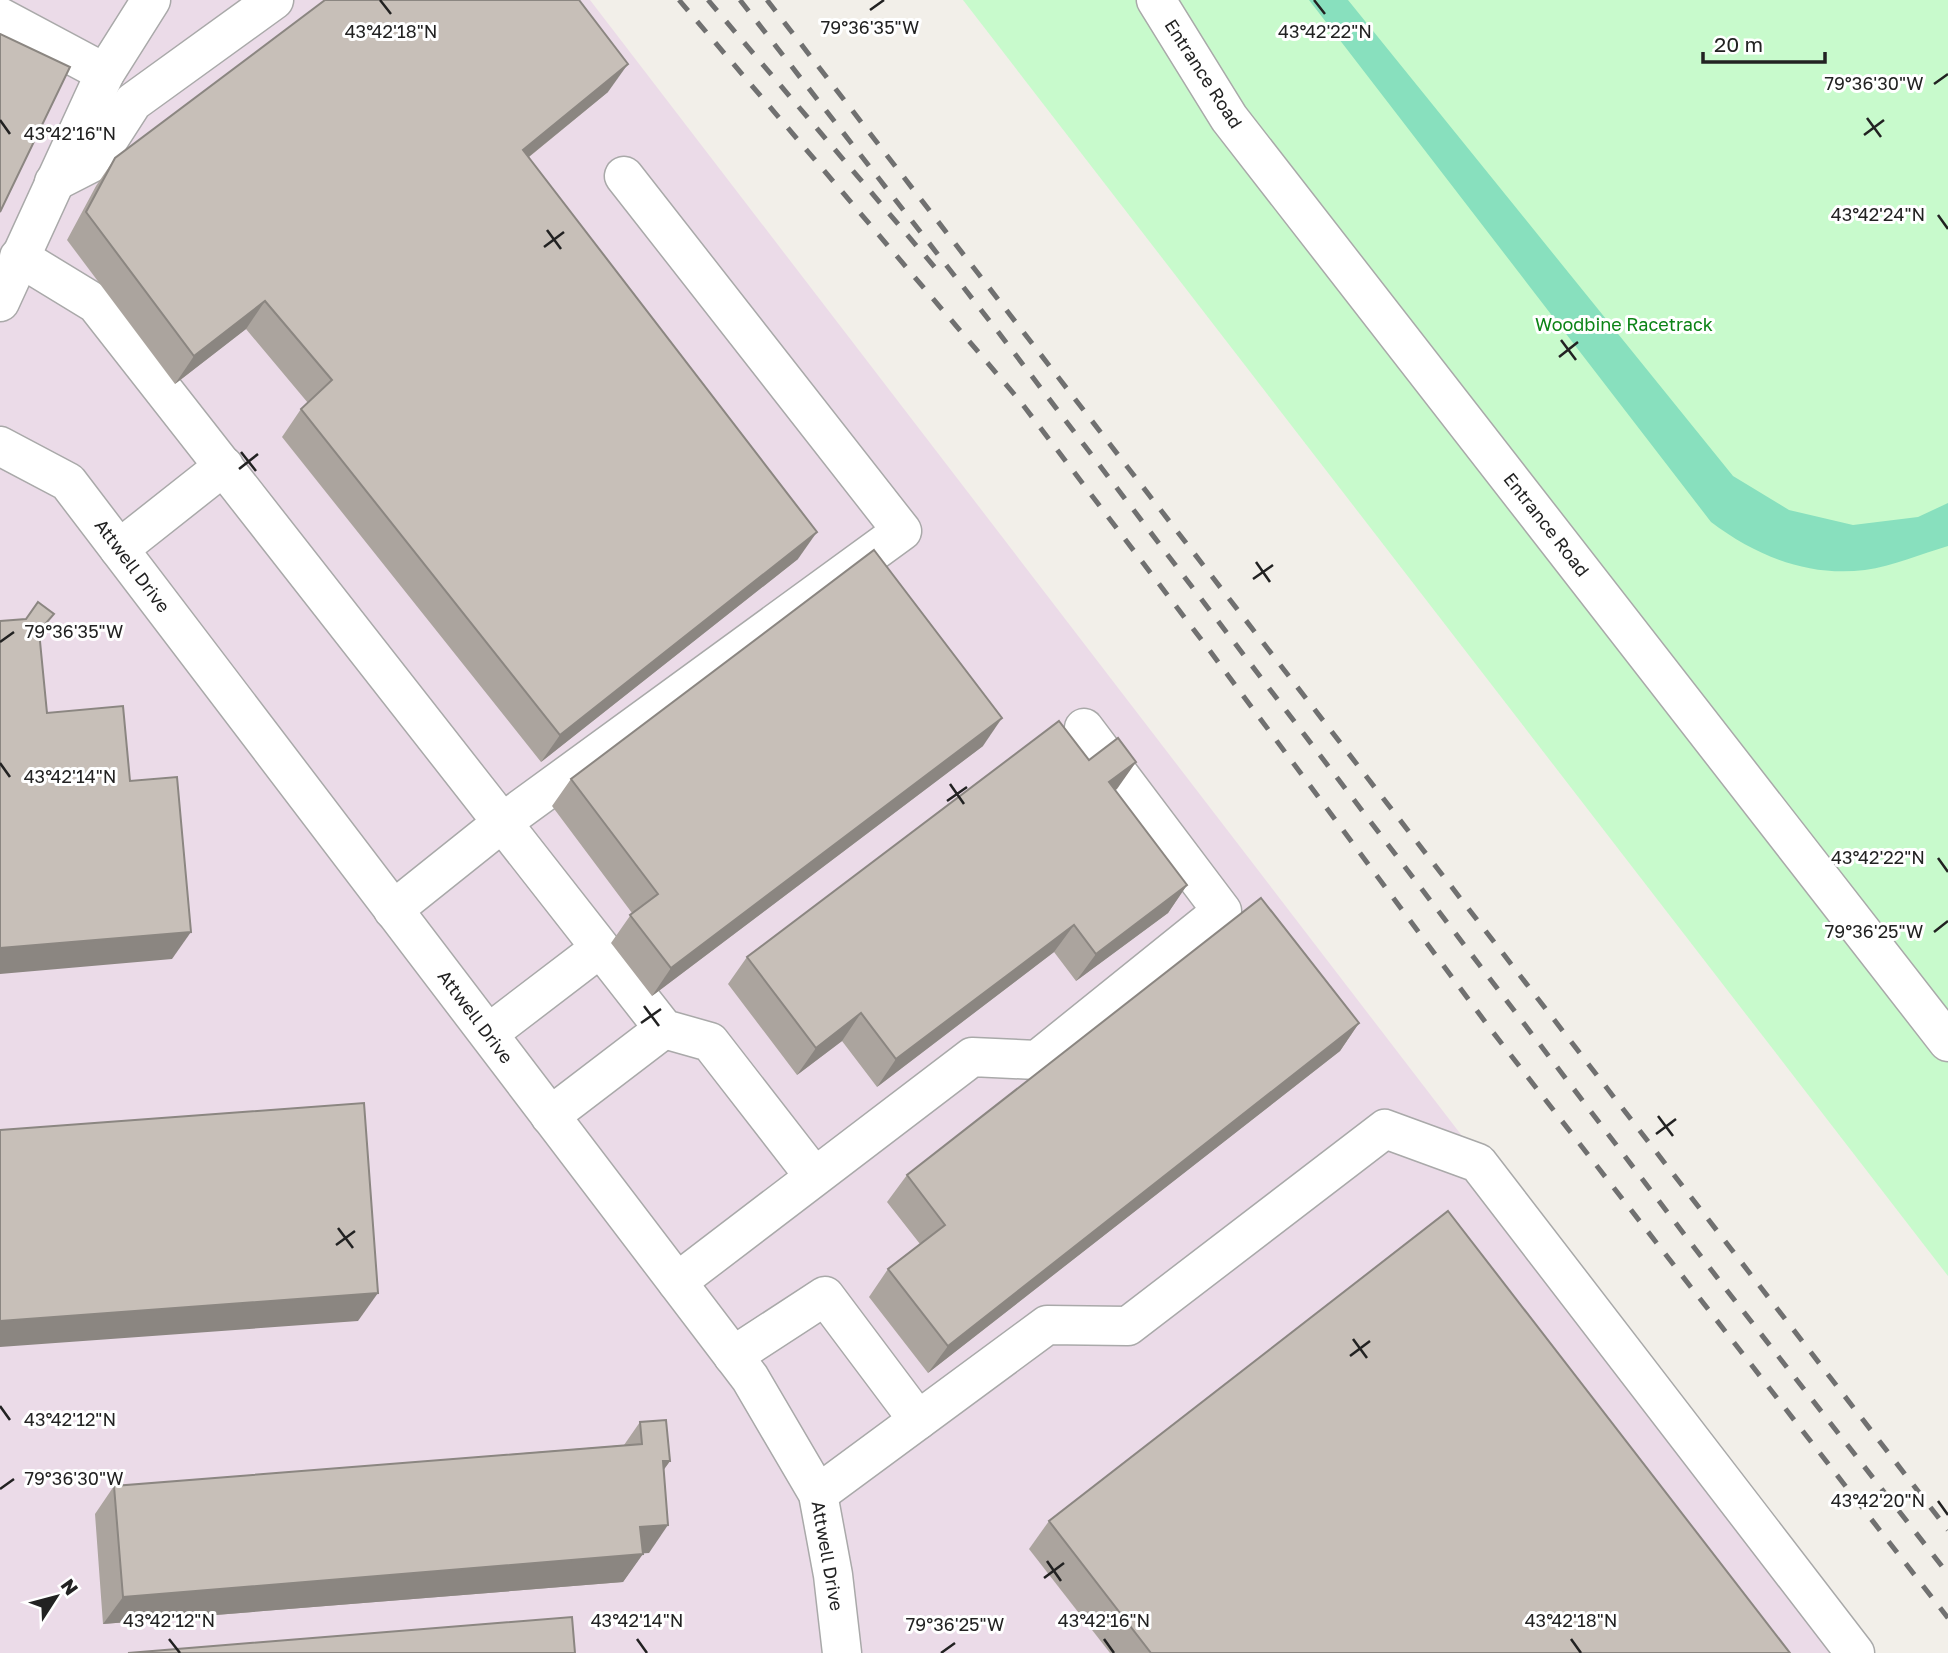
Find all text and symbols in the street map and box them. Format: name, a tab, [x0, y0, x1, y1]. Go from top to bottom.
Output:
street label: Entrance Road	[1160, 15, 1247, 132]
text: 79°36'35"W	[821, 16, 919, 38]
text: 43°42'18"N	[345, 20, 437, 42]
text: 43°42'22"N	[1278, 20, 1372, 42]
scale bar	[1703, 21, 1826, 65]
text: 20 m	[1714, 31, 1763, 57]
text: 79°36'30"W	[1824, 72, 1924, 94]
text: 43°42'16"N	[24, 122, 116, 144]
text: 43°42'24"N	[1831, 203, 1925, 225]
park label: Woodbine Racetrack	[1535, 313, 1713, 335]
street label: Entrance Road	[1499, 468, 1594, 581]
street label: Attwell Drive	[91, 514, 175, 616]
text: 79°36'35"W	[25, 620, 123, 642]
text: 43°42'14"N	[24, 765, 116, 787]
text: 43°42'22"N	[1831, 846, 1925, 868]
text: 79°36'25"W	[1825, 920, 1923, 942]
street label: Attwell Drive	[434, 965, 518, 1067]
text: 43°42'12"N	[24, 1408, 116, 1430]
text: 79°36'30"W	[24, 1467, 124, 1489]
text: 43°42'20"N	[1831, 1489, 1925, 1511]
street label: Attwell Drive	[807, 1499, 848, 1613]
north arrow	[21, 1562, 91, 1632]
text: N	[57, 1574, 84, 1599]
text: 43°42'12"N	[123, 1609, 215, 1631]
text: 43°42'14"N	[591, 1609, 683, 1631]
text: 43°42'16"N	[1058, 1609, 1150, 1631]
text: 43°42'18"N	[1525, 1609, 1617, 1631]
text: 79°36'25"W	[906, 1613, 1004, 1635]

